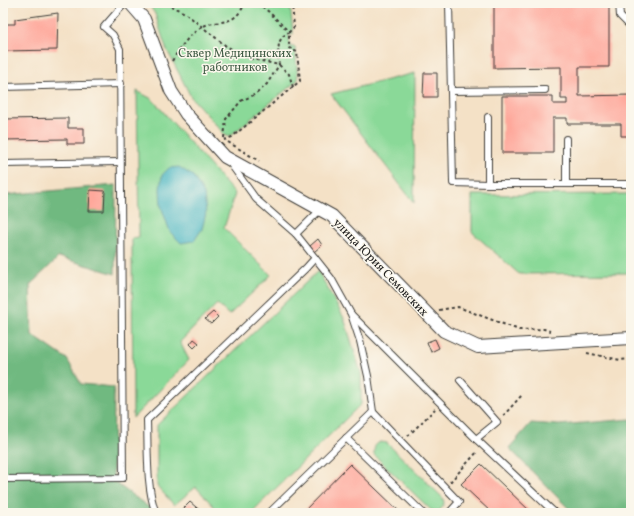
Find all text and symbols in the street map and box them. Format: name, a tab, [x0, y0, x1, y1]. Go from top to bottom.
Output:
park label: Сквер Медицинских работников	[178, 46, 292, 76]
street label: улица Юрия Семовских	[329, 215, 431, 320]

